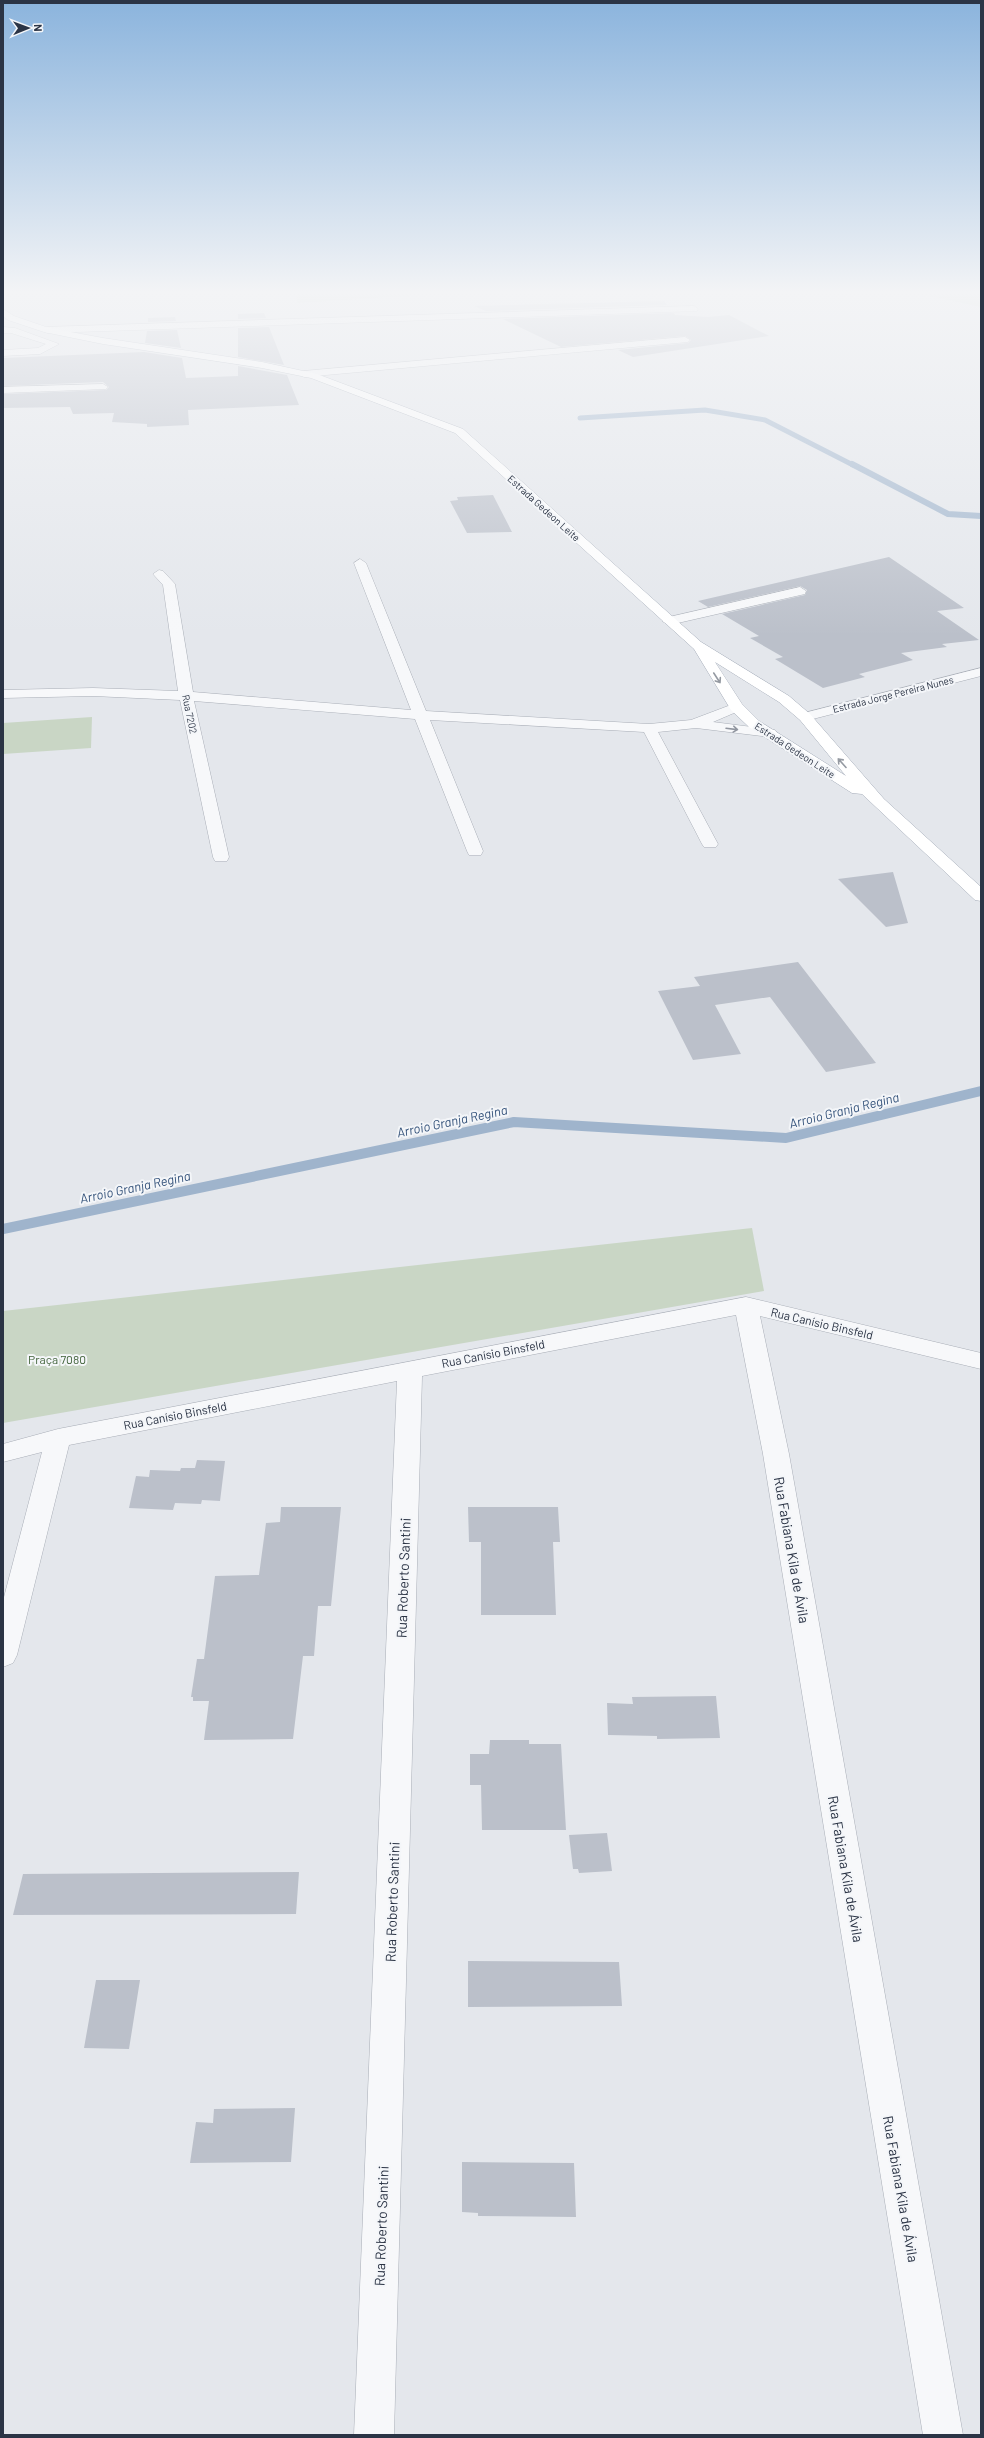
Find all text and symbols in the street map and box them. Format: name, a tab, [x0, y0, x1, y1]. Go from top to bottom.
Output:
north arrow	[8, 8, 48, 48]
text: N	[32, 24, 45, 32]
street label: Estrada Gedeon Leite	[505, 472, 583, 544]
one-way arrow	[714, 672, 722, 684]
street label: Estrada Jorge Pereira Nunes	[831, 673, 955, 715]
street label: Rua 7202	[180, 693, 200, 735]
street label: Estrada Gedeon Leite	[753, 720, 837, 780]
one-way arrow	[725, 725, 738, 732]
one-way arrow	[838, 757, 847, 768]
water label: Arroio Granja Regina	[787, 1089, 901, 1131]
water label: Arroio Granja Regina	[395, 1101, 509, 1141]
water label: Arroio Granja Regina	[78, 1167, 192, 1207]
street label: Rua Canísio Binsfeld	[769, 1304, 875, 1342]
street label: Rua Canísio Binsfeld	[440, 1336, 546, 1370]
park label: Praça 7080	[28, 1352, 86, 1366]
street label: Rua Canísio Binsfeld	[122, 1398, 228, 1432]
street label: Rua Fabiana Kila de Ávila	[771, 1475, 813, 1625]
street label: Rua Roberto Santini	[392, 1518, 414, 1638]
street label: Rua Fabiana Kila de Ávila	[825, 1794, 867, 1944]
street label: Rua Roberto Santini	[381, 1842, 403, 1962]
street label: Rua Fabiana Kila de Ávila	[880, 2114, 922, 2264]
street label: Rua Roberto Santini	[370, 2166, 392, 2286]

